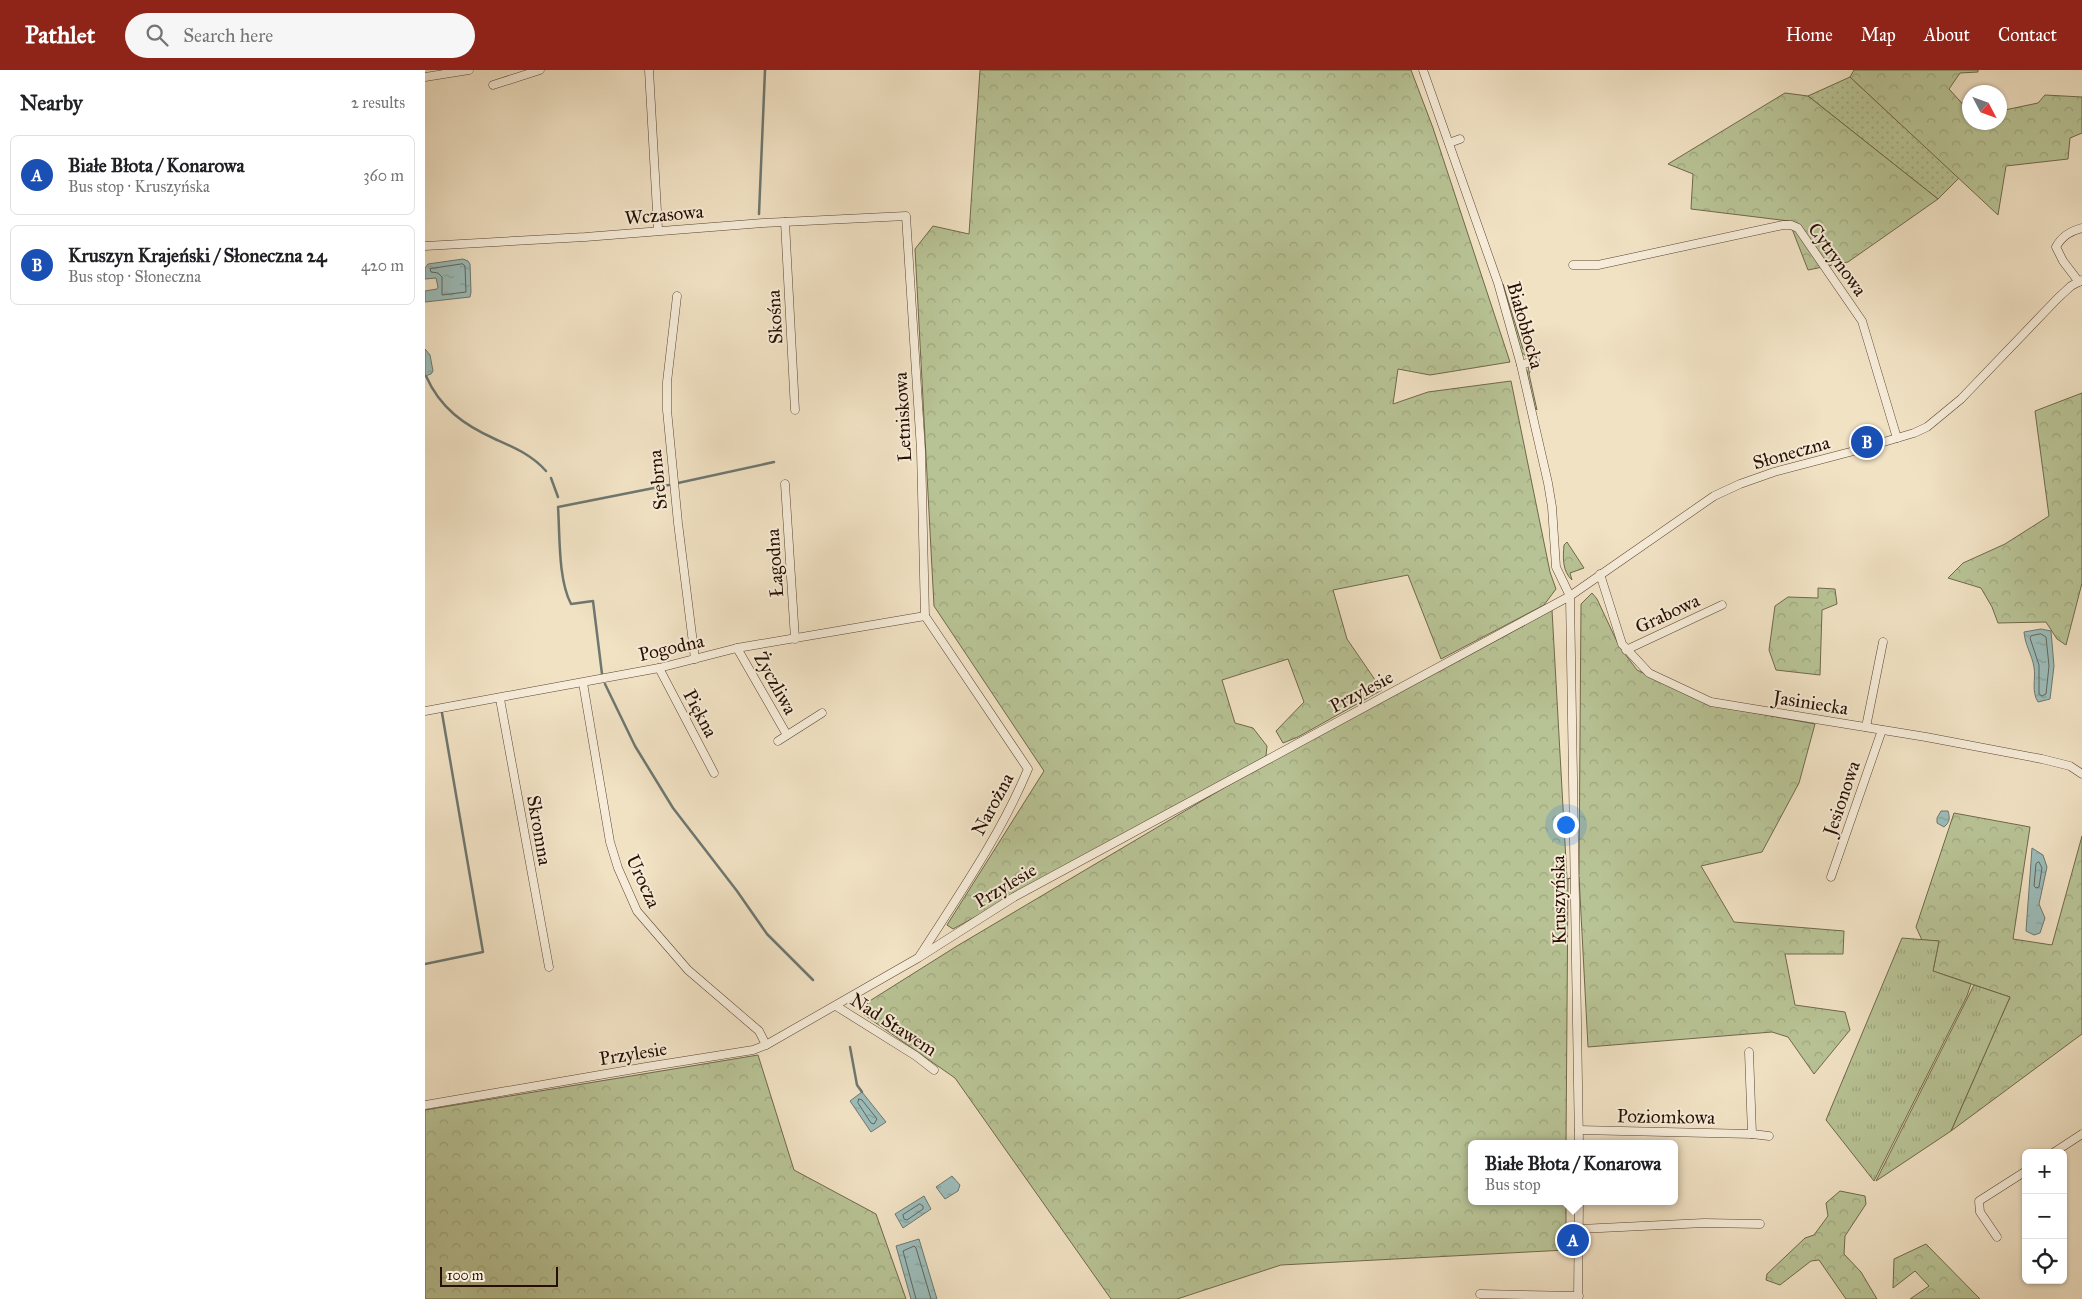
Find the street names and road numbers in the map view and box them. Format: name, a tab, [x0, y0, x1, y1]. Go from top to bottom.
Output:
street label: Wczasowa	[624, 200, 705, 229]
street label: Cytrynowa	[1803, 218, 1872, 301]
street label: Białobłocka	[1502, 279, 1549, 372]
street label: Skośna	[762, 288, 787, 345]
street label: Letniskowa	[889, 371, 916, 462]
street label: Słoneczna	[1750, 430, 1833, 474]
street label: Srebrna	[643, 448, 672, 511]
street label: Łagodna	[761, 527, 789, 598]
street label: Grabowa	[1631, 588, 1704, 638]
street label: Pogodna	[636, 629, 707, 667]
street label: Życzliwa	[749, 648, 803, 719]
street label: Przylesie	[1326, 665, 1397, 718]
street label: Piękna	[678, 685, 723, 742]
street label: Jasiniecka	[1770, 685, 1851, 721]
street label: Jesionowa	[1817, 757, 1866, 841]
street label: Narożna	[966, 768, 1019, 839]
street label: Skromna	[522, 793, 557, 868]
street label: Urocza	[621, 851, 666, 912]
street label: Kruszyńska	[1546, 854, 1571, 945]
street label: Przylesie	[970, 858, 1041, 913]
street label: Nad Stawem	[846, 988, 942, 1061]
street label: Przylesie	[597, 1037, 669, 1070]
street label: Poziomkowa	[1617, 1104, 1716, 1129]

